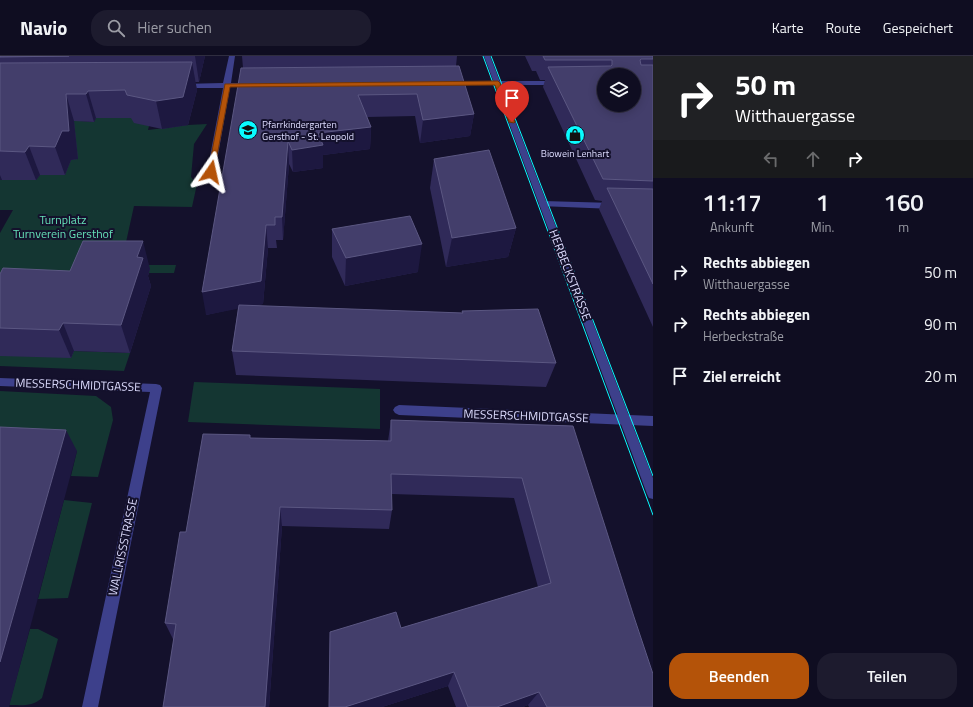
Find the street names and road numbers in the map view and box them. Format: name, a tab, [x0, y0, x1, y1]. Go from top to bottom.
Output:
street label: HERBECKSTRASSE	[544, 226, 597, 323]
street label: MESSERSCHMIDTGASSE	[15, 373, 141, 396]
street label: MESSERSCHMIDTGASSE	[463, 404, 589, 427]
street label: WALLRISSSTRASSE	[103, 496, 142, 597]

